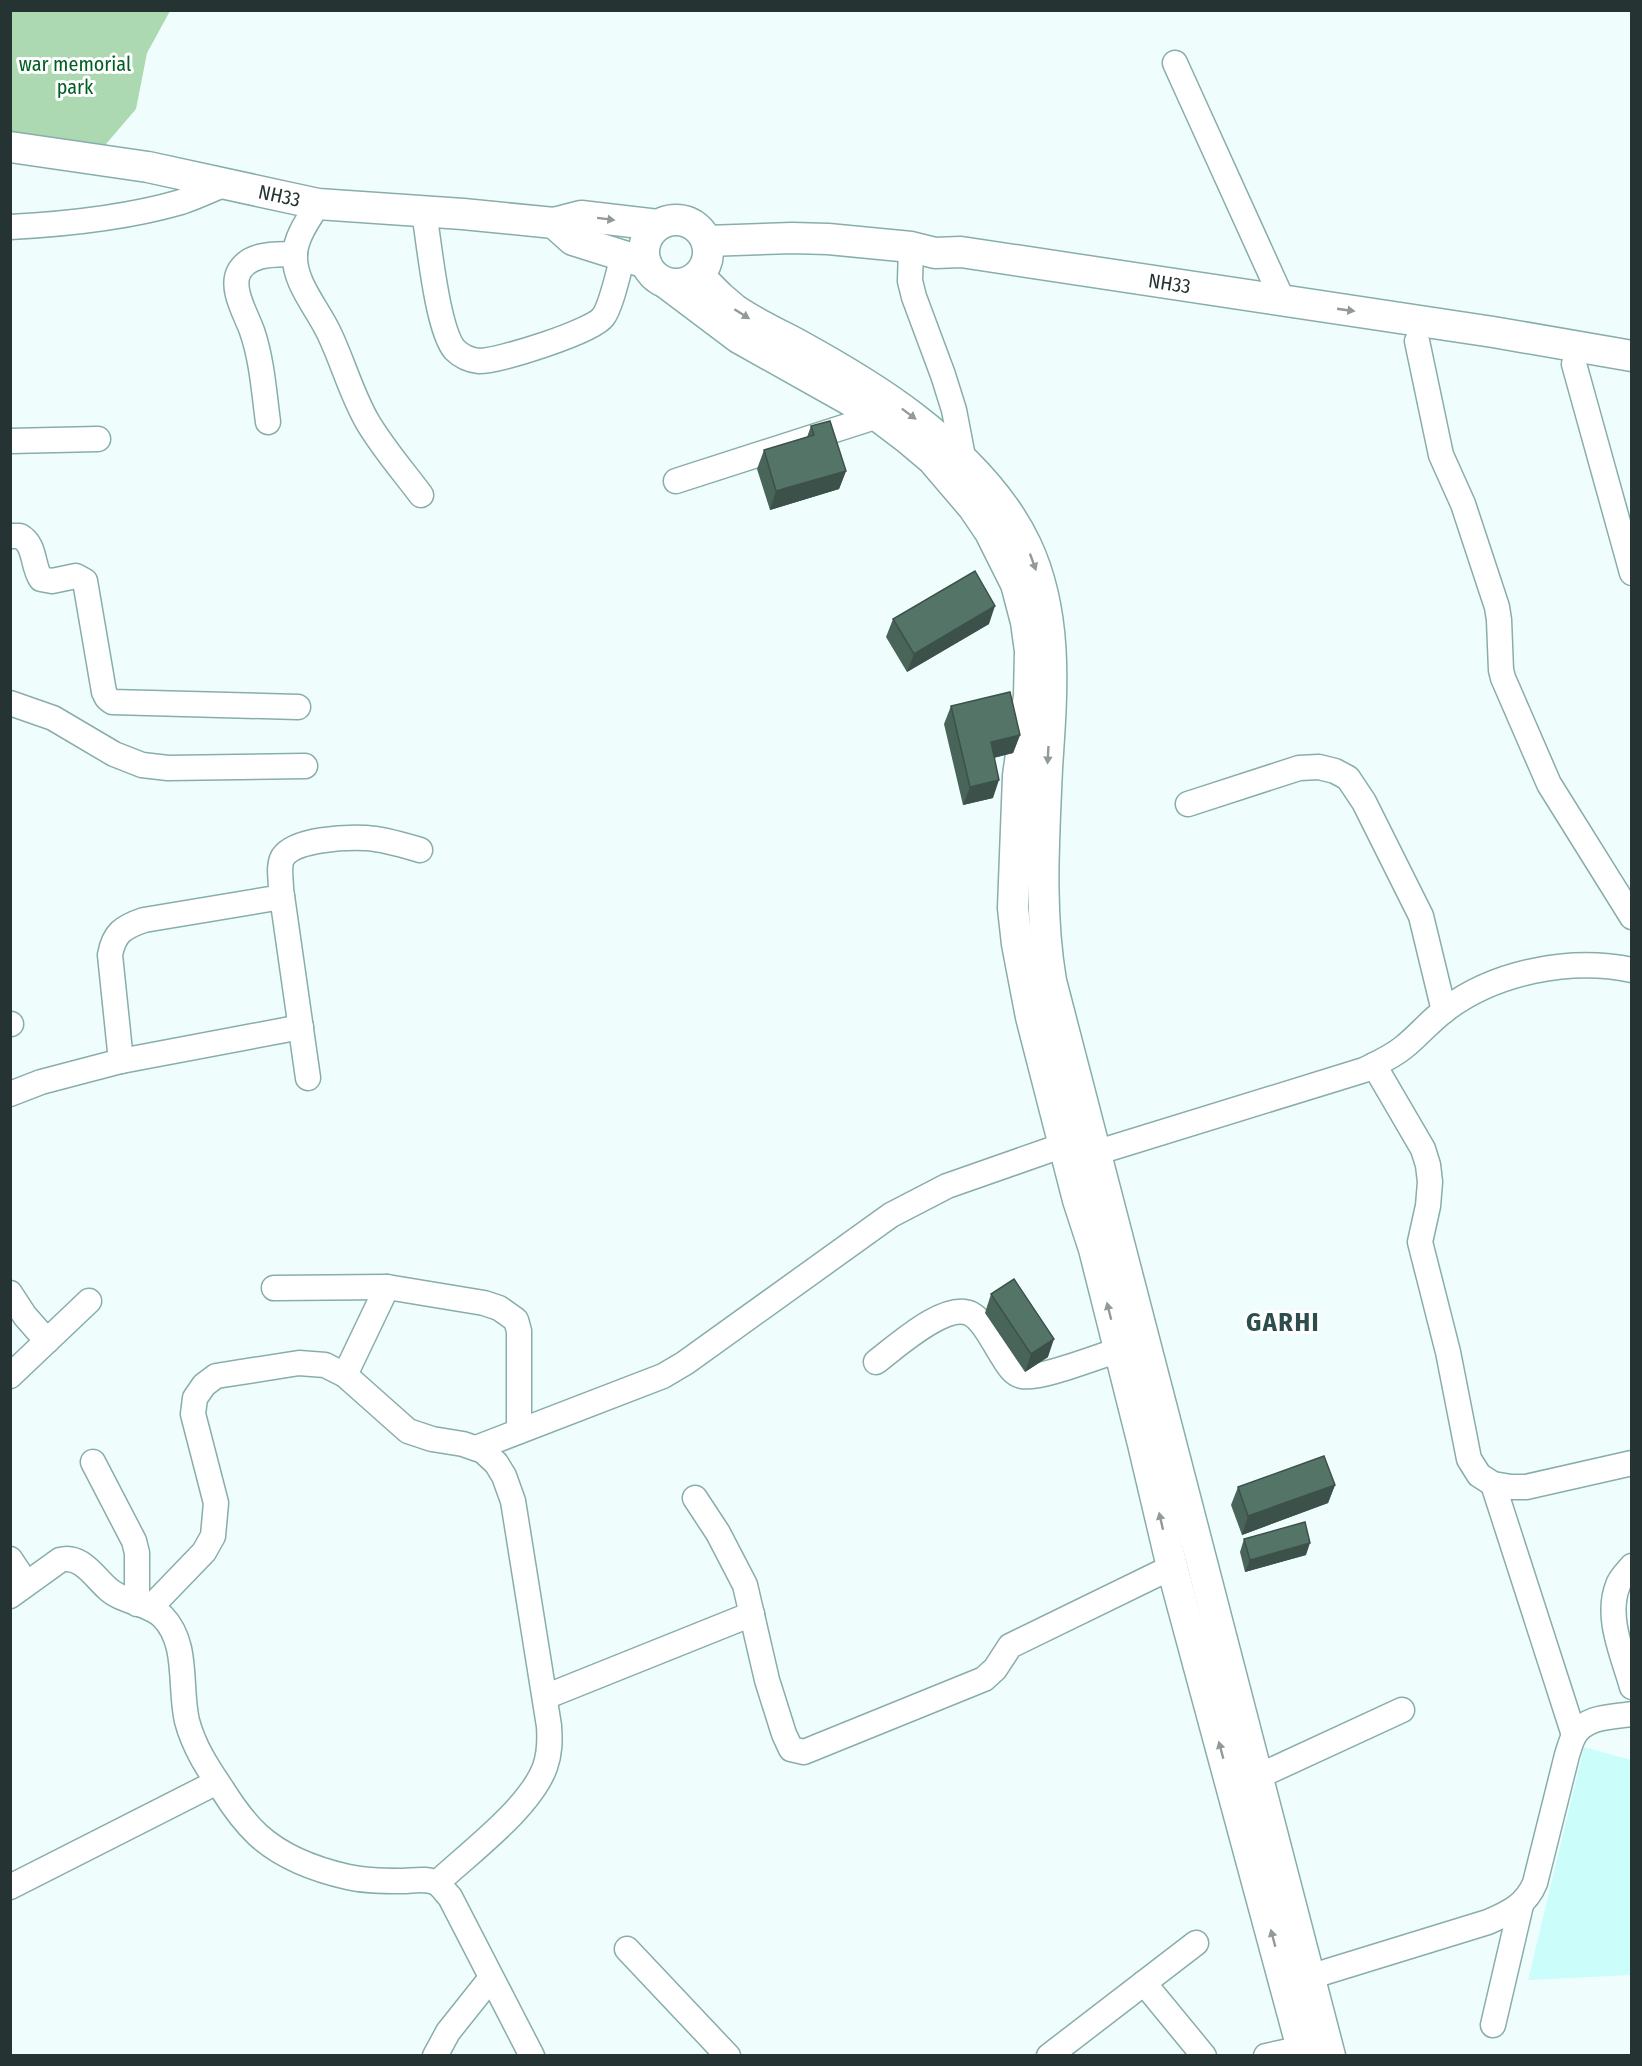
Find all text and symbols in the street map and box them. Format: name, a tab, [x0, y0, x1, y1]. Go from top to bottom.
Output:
park label: war memorial park	[19, 52, 131, 99]
street label: NH33	[256, 179, 303, 212]
one-way arrow	[596, 214, 615, 223]
street label: NH33	[1147, 268, 1192, 298]
one-way arrow	[1337, 305, 1356, 314]
one-way arrow	[734, 309, 751, 320]
one-way arrow	[902, 408, 917, 420]
one-way arrow	[1028, 553, 1038, 571]
one-way arrow	[1044, 745, 1053, 764]
one-way arrow	[1104, 1302, 1114, 1320]
district label: GARHI	[1246, 1307, 1320, 1338]
one-way arrow	[1156, 1512, 1166, 1530]
one-way arrow	[1216, 1741, 1225, 1759]
one-way arrow	[1268, 1929, 1277, 1947]

